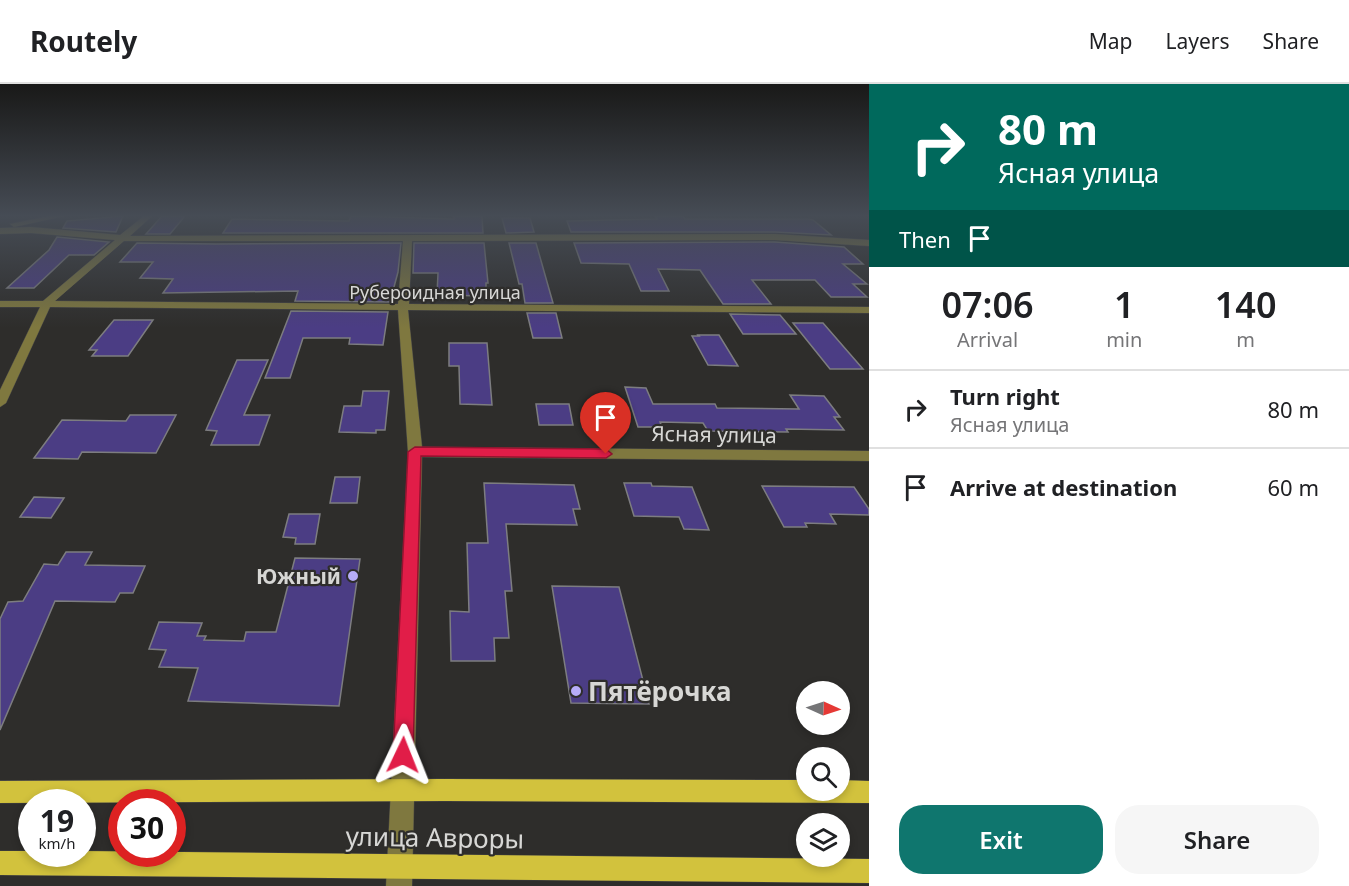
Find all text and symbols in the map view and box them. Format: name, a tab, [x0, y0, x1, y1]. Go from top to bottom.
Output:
text: Routely	[30, 22, 137, 60]
text: Map	[1089, 27, 1133, 55]
text: Layers	[1166, 27, 1230, 55]
text: Share	[1263, 27, 1319, 55]
text: 80 m	[998, 100, 1098, 157]
icon: right	[899, 108, 977, 186]
text: Ясная улица	[998, 154, 1159, 191]
icon: arrive	[963, 222, 996, 255]
text: Then	[899, 224, 951, 254]
street label: Рубероидная улица	[349, 280, 521, 304]
text: 07:06	[941, 280, 1034, 329]
text: 1	[1114, 280, 1135, 329]
text: 140	[1215, 280, 1277, 329]
text: Arrival	[957, 326, 1018, 353]
text: min	[1106, 326, 1142, 353]
text: m	[1236, 326, 1255, 353]
text: Turn right	[950, 381, 1060, 411]
pin	[580, 392, 631, 454]
icon: right	[899, 393, 932, 426]
text: 80 m	[1268, 394, 1319, 424]
icon: arrive	[589, 401, 622, 434]
text: Ясная улица	[950, 411, 1069, 438]
street label: Ясная улица	[651, 419, 777, 449]
icon: arrive	[899, 471, 932, 504]
text: Arrive at destination	[950, 472, 1177, 502]
text: 60 m	[1268, 472, 1319, 502]
place label: Южный	[256, 562, 341, 590]
marker: Южный	[346, 569, 360, 583]
place label: Пятёрочка	[588, 673, 732, 709]
north arrow	[796, 681, 850, 735]
map controls	[796, 681, 850, 867]
marker: Пятёрочка	[569, 684, 583, 698]
position arrow	[371, 723, 435, 787]
button: search	[796, 747, 850, 801]
speed limit sign: 30	[108, 789, 186, 867]
text: 19	[40, 800, 74, 841]
button: Exit	[899, 805, 1103, 874]
button: Share	[1115, 805, 1319, 874]
button: layers	[796, 813, 850, 867]
street label: улица Авроры	[345, 817, 525, 857]
text: km/h	[39, 833, 75, 853]

